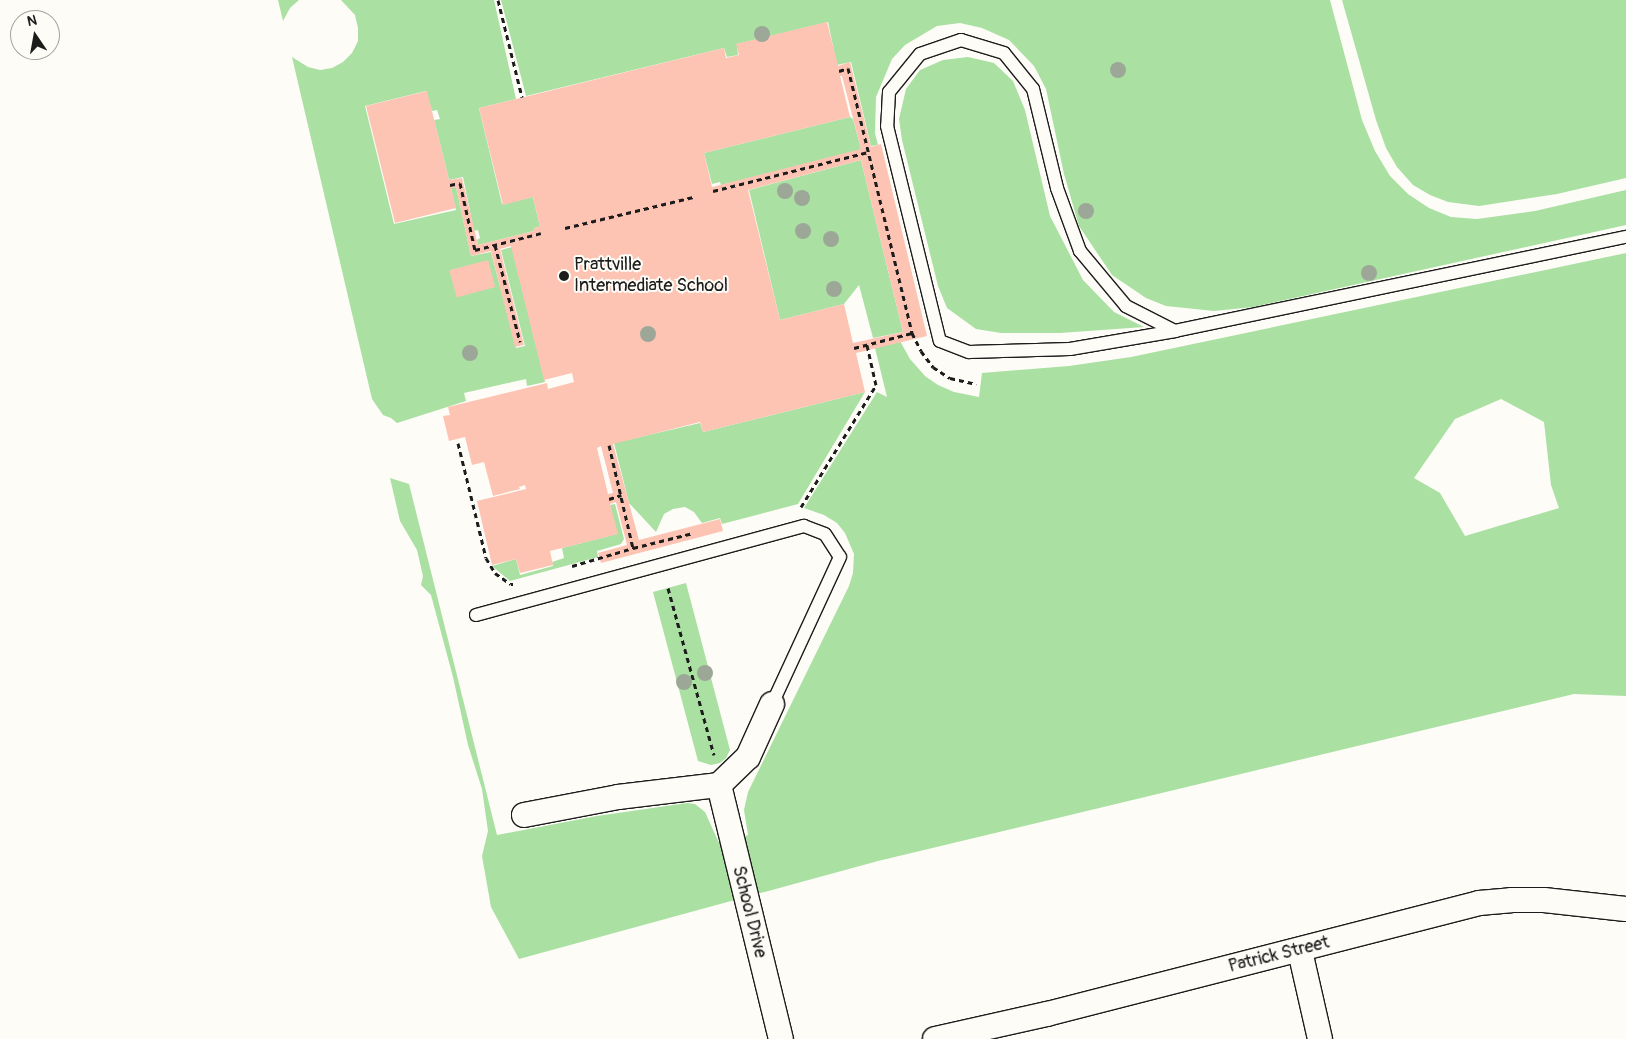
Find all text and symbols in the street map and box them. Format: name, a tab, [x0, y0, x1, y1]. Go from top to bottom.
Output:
north arrow	[10, 10, 60, 60]
text: N	[26, 12, 38, 30]
place label: Prattville Intermediate School	[574, 255, 728, 298]
marker: Prattville Intermediate School	[558, 270, 570, 282]
street label: School Drive	[727, 864, 771, 960]
street label: Patrick Street	[1226, 932, 1332, 978]

